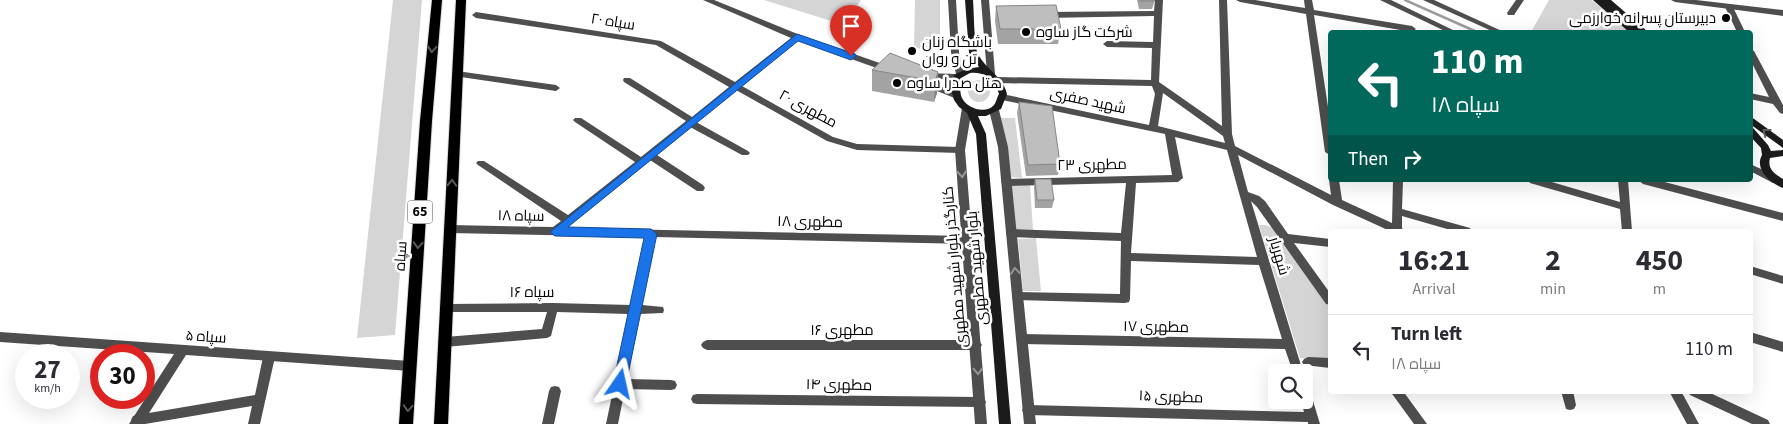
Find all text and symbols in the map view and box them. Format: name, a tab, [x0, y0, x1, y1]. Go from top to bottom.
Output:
pin	[830, 5, 872, 56]
street label: سپاه ۲۰	[589, 8, 637, 36]
place label: دبیرستان پسرانه خوارزمی	[1569, 8, 1716, 29]
icon: arrive	[837, 12, 865, 40]
marker: دبیرستان پسرانه خوارزمی	[1720, 12, 1732, 24]
place label: شرکت گاز ساوه	[1036, 22, 1133, 43]
marker: شرکت گاز ساوه	[1020, 26, 1032, 38]
place label: باشگاه زنان تن و روان	[922, 32, 992, 70]
text: 110 m	[1431, 37, 1523, 87]
one-way arrow	[427, 45, 438, 53]
marker: باشگاه زنان تن و روان	[906, 45, 918, 57]
icon: left	[1348, 50, 1413, 115]
place label: هتل صدرا ساوه	[907, 73, 1002, 94]
marker: هتل صدرا ساوه	[891, 77, 903, 89]
street label: شهید صفری	[1048, 83, 1128, 119]
street label: مطهری ۲۰	[775, 85, 841, 133]
text: سپاه ۱۸	[1431, 89, 1500, 121]
one-way arrow	[1763, 128, 1772, 137]
icon: right	[1398, 145, 1426, 173]
text: Then	[1348, 146, 1388, 173]
street label: مطهری ۲۳	[1057, 154, 1127, 176]
one-way arrow	[956, 170, 967, 178]
one-way arrow	[447, 179, 457, 186]
street label: کنارگذر بلوار شهید مطهری	[937, 185, 973, 349]
road number: 65	[408, 200, 432, 223]
street label: سپاه ۱۸	[497, 205, 545, 227]
street label: بلوار شهید مطهری	[962, 210, 992, 326]
street label: مطهری ۱۸	[777, 211, 843, 233]
street label: شهریار	[1263, 233, 1294, 278]
text: 16:21	[1398, 239, 1470, 282]
text: 2	[1545, 239, 1561, 282]
text: 450	[1636, 239, 1683, 282]
street label: سپاه	[389, 240, 413, 272]
one-way arrow	[412, 242, 423, 250]
one-way arrow	[1010, 267, 1021, 275]
text: Arrival	[1412, 278, 1455, 300]
text: min	[1540, 278, 1566, 300]
text: m	[1653, 278, 1666, 300]
street label: سپاه ۱۶	[510, 282, 554, 303]
street label: مطهری ۱۷	[1123, 316, 1189, 338]
street label: مطهری ۱۶	[810, 320, 874, 341]
text: Turn left	[1391, 321, 1462, 348]
street label: سپاه ۵	[185, 325, 227, 349]
icon: left	[1348, 336, 1376, 364]
text: 110 m	[1685, 336, 1733, 363]
speed limit sign: 30	[90, 344, 155, 409]
text: 27	[34, 352, 61, 388]
text: سپاه ۱۸	[1391, 353, 1441, 375]
position arrow	[593, 357, 645, 409]
map controls	[1268, 364, 1313, 409]
button: search	[1268, 364, 1313, 409]
one-way arrow	[972, 367, 983, 375]
street label: مطهری ۱۴	[806, 374, 872, 396]
text: km/h	[34, 380, 61, 397]
street label: مطهری ۱۵	[1138, 385, 1204, 409]
one-way arrow	[402, 404, 413, 412]

